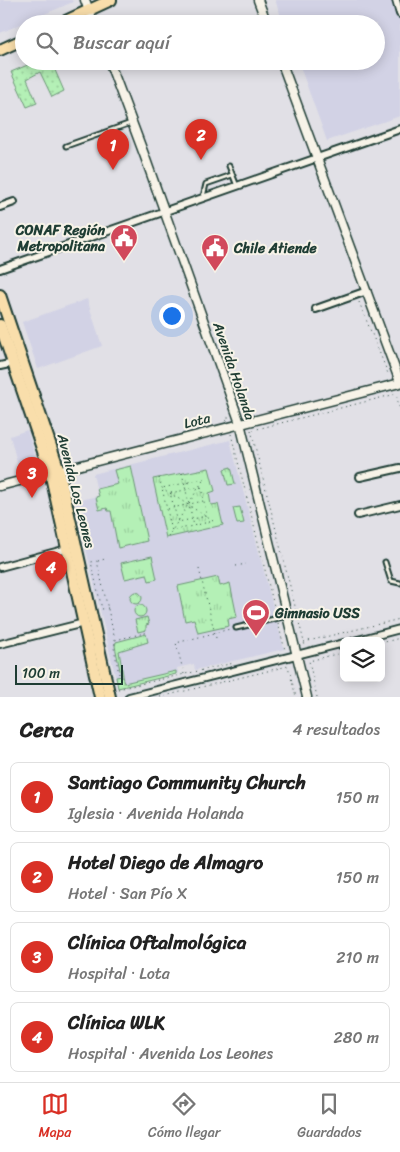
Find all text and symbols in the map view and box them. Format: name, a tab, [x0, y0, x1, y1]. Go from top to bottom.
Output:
search box	[15, 15, 385, 70]
text: Buscar aquí	[73, 26, 170, 59]
icon: search	[33, 29, 61, 57]
pin: 2	[185, 119, 217, 160]
pin: 1	[97, 129, 129, 170]
place label: CONAF Región Metropolitana	[15, 218, 106, 259]
public building icon: CONAF Región Metropolitana	[109, 223, 139, 262]
public building icon: Chile Atiende	[200, 233, 230, 272]
place label: Chile Atiende	[233, 236, 318, 261]
your location	[159, 303, 185, 329]
street label: Avenida Holanda	[205, 318, 262, 423]
street label: Lota	[181, 405, 214, 436]
street label: Avenida Los Leones	[49, 430, 102, 551]
pin: 3	[16, 457, 48, 498]
pin: 4	[35, 551, 67, 592]
sports icon: Gimnasio USS	[241, 598, 271, 637]
place label: Gimnasio USS	[274, 601, 360, 626]
map controls	[340, 637, 385, 682]
button: layers	[340, 637, 385, 682]
text: 100 m	[22, 661, 60, 686]
scale bar	[15, 662, 122, 685]
text: Cerca	[20, 711, 74, 749]
text: 4 resultados	[292, 715, 380, 744]
text: Santiago Community Church	[68, 766, 306, 799]
text: 1	[34, 783, 40, 812]
text: 150 m	[336, 783, 379, 812]
text: Iglesia · Avenida Holanda	[68, 799, 244, 828]
text: Hotel Diego de Almagro	[68, 846, 263, 879]
text: 2	[32, 863, 42, 892]
text: 150 m	[336, 863, 379, 892]
text: Hotel · San Pío X	[68, 879, 187, 908]
text: Clínica Oftalmológica	[68, 926, 246, 959]
text: 3	[33, 943, 41, 972]
text: 210 m	[336, 943, 379, 972]
text: Hospital · Lota	[68, 959, 170, 988]
text: Clínica WLK	[68, 1006, 165, 1039]
text: 4	[32, 1023, 42, 1052]
text: 280 m	[334, 1023, 379, 1052]
text: Hospital · Avenida Los Leones	[68, 1039, 273, 1068]
tab: Mapa	[38, 1090, 71, 1145]
tab: Cómo llegar	[148, 1090, 220, 1145]
tab: Guardados	[297, 1090, 362, 1145]

